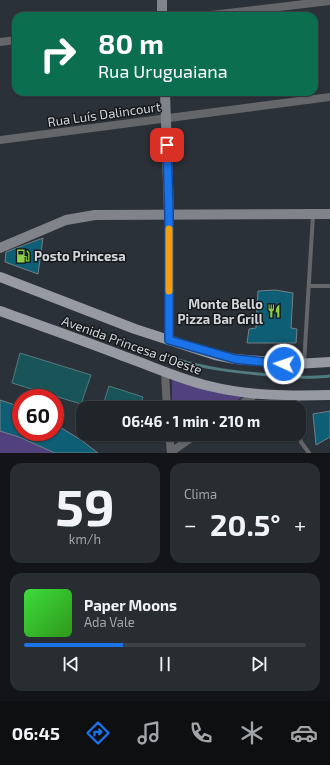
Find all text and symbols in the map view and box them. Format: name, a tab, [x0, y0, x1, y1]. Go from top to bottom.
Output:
text: 80 m	[98, 26, 164, 60]
icon: right	[32, 28, 84, 80]
text: Rua Uruguaiana	[98, 60, 228, 82]
street label: Rua Luís Dalincourt	[46, 98, 162, 130]
pin	[150, 128, 184, 162]
icon: arrive	[156, 134, 178, 156]
fuel station icon: Posto Princesa	[15, 248, 31, 264]
place label: Posto Princesa	[34, 248, 126, 264]
place label: Monte Bello Pizza Bar Grill	[178, 296, 264, 327]
restaurant icon: Monte Bello Pizza Bar Grill	[266, 303, 282, 319]
street label: Avenida Princesa d'Oeste	[60, 312, 204, 378]
position arrow	[263, 343, 305, 385]
speed limit sign: 60	[12, 389, 64, 441]
text: 06:46 · 1 min · 210 m	[122, 412, 260, 430]
text: 59	[55, 474, 115, 536]
text: Clima	[184, 486, 217, 502]
text: 20.5°	[210, 506, 281, 542]
text: −	[184, 511, 197, 537]
text: +	[294, 511, 306, 537]
text: km/h	[69, 531, 101, 547]
text: Paper Moons	[84, 596, 177, 614]
text: Ada Vale	[84, 614, 135, 630]
icon: previous	[60, 653, 82, 675]
icon: pause	[154, 653, 176, 675]
icon: next	[248, 653, 270, 675]
icon: directions	[84, 719, 112, 747]
icon: music	[135, 719, 163, 747]
icon: phone	[187, 719, 215, 747]
icon: climate	[238, 719, 266, 747]
icon: car	[290, 719, 318, 747]
text: 06:45	[12, 722, 60, 744]

